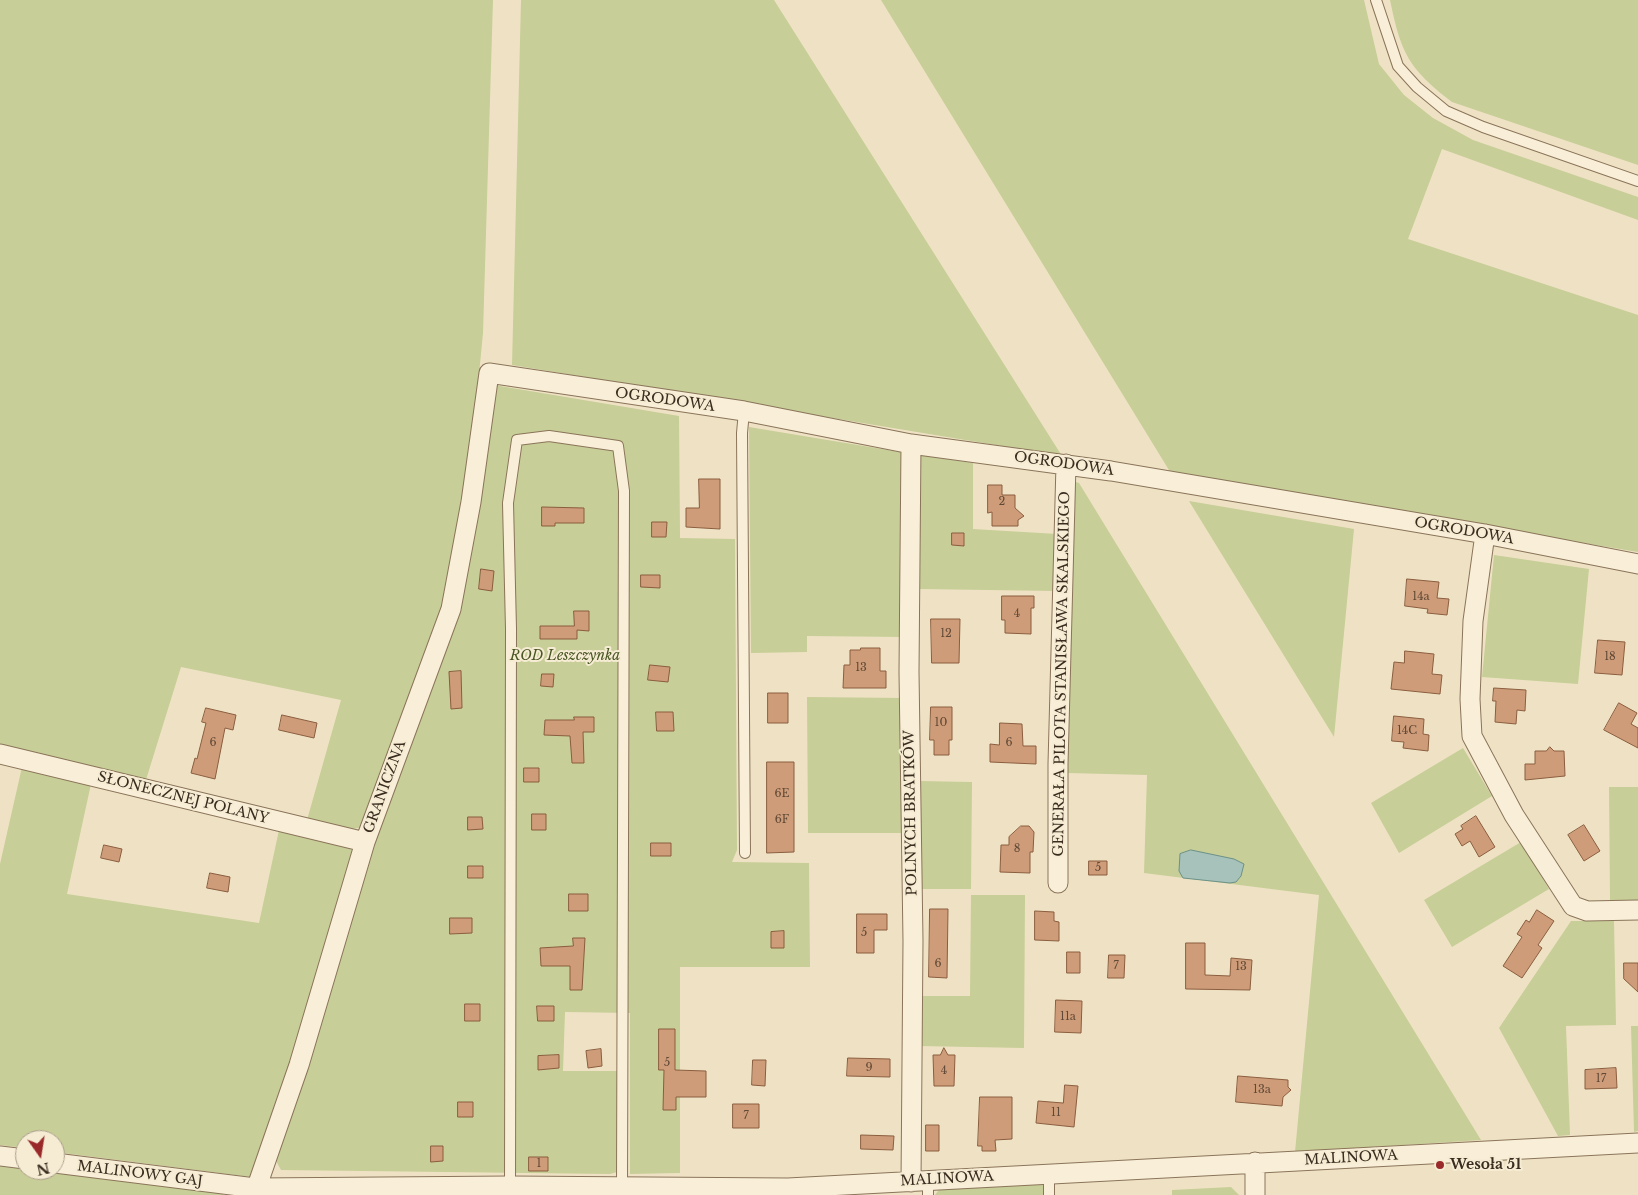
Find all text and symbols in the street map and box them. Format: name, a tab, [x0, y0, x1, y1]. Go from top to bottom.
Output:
street label: OGRODOWA	[614, 385, 716, 415]
street label: OGRODOWA	[1013, 449, 1115, 479]
street label: GENERAŁA PILOTA STANISŁAWA SKALSKIEGO	[1050, 491, 1074, 857]
house number: 2	[999, 495, 1005, 509]
street label: OGRODOWA	[1413, 514, 1515, 548]
house number: 14a	[1412, 590, 1430, 604]
house number: 4	[1014, 607, 1020, 621]
house number: 12	[940, 627, 952, 641]
park label: ROD Leszczynka	[510, 648, 620, 664]
house number: 18	[1604, 650, 1616, 664]
house number: 13	[855, 661, 867, 675]
house number: 10	[935, 716, 947, 730]
house number: 14C	[1397, 724, 1417, 738]
street label: POLNYCH BRATKÓW	[901, 730, 921, 896]
house number: 6	[209, 736, 217, 750]
house number: 6	[1005, 736, 1013, 750]
street label: GRANICZNA	[360, 738, 410, 836]
street label: SŁONECZNEJ POLANY	[96, 769, 270, 827]
house number: 6E	[774, 787, 790, 801]
house number: 6F	[775, 813, 789, 827]
house number: 8	[1014, 842, 1020, 856]
house number: 5	[1095, 861, 1101, 875]
house number: 5	[861, 926, 867, 940]
house number: 6	[934, 957, 942, 971]
house number: 7	[1113, 959, 1119, 973]
house number: 13	[1235, 960, 1247, 974]
house number: 11a	[1060, 1010, 1076, 1024]
house number: 5	[664, 1056, 670, 1070]
house number: 9	[865, 1061, 873, 1075]
house number: 4	[941, 1064, 947, 1078]
house number: 17	[1596, 1072, 1606, 1086]
house number: 13a	[1253, 1083, 1271, 1097]
house number: 11	[1051, 1106, 1061, 1120]
house number: 7	[743, 1109, 749, 1123]
north arrow	[15, 1130, 65, 1180]
street label: MALINOWA	[1304, 1147, 1398, 1169]
house number: 1	[537, 1157, 541, 1171]
place label: Wesoła 51	[1450, 1157, 1521, 1173]
text: N	[35, 1158, 52, 1179]
street label: MALINOWY GAJ	[76, 1158, 204, 1190]
marker: Wesoła 51	[1434, 1159, 1446, 1171]
street label: MALINOWA	[900, 1168, 994, 1190]

